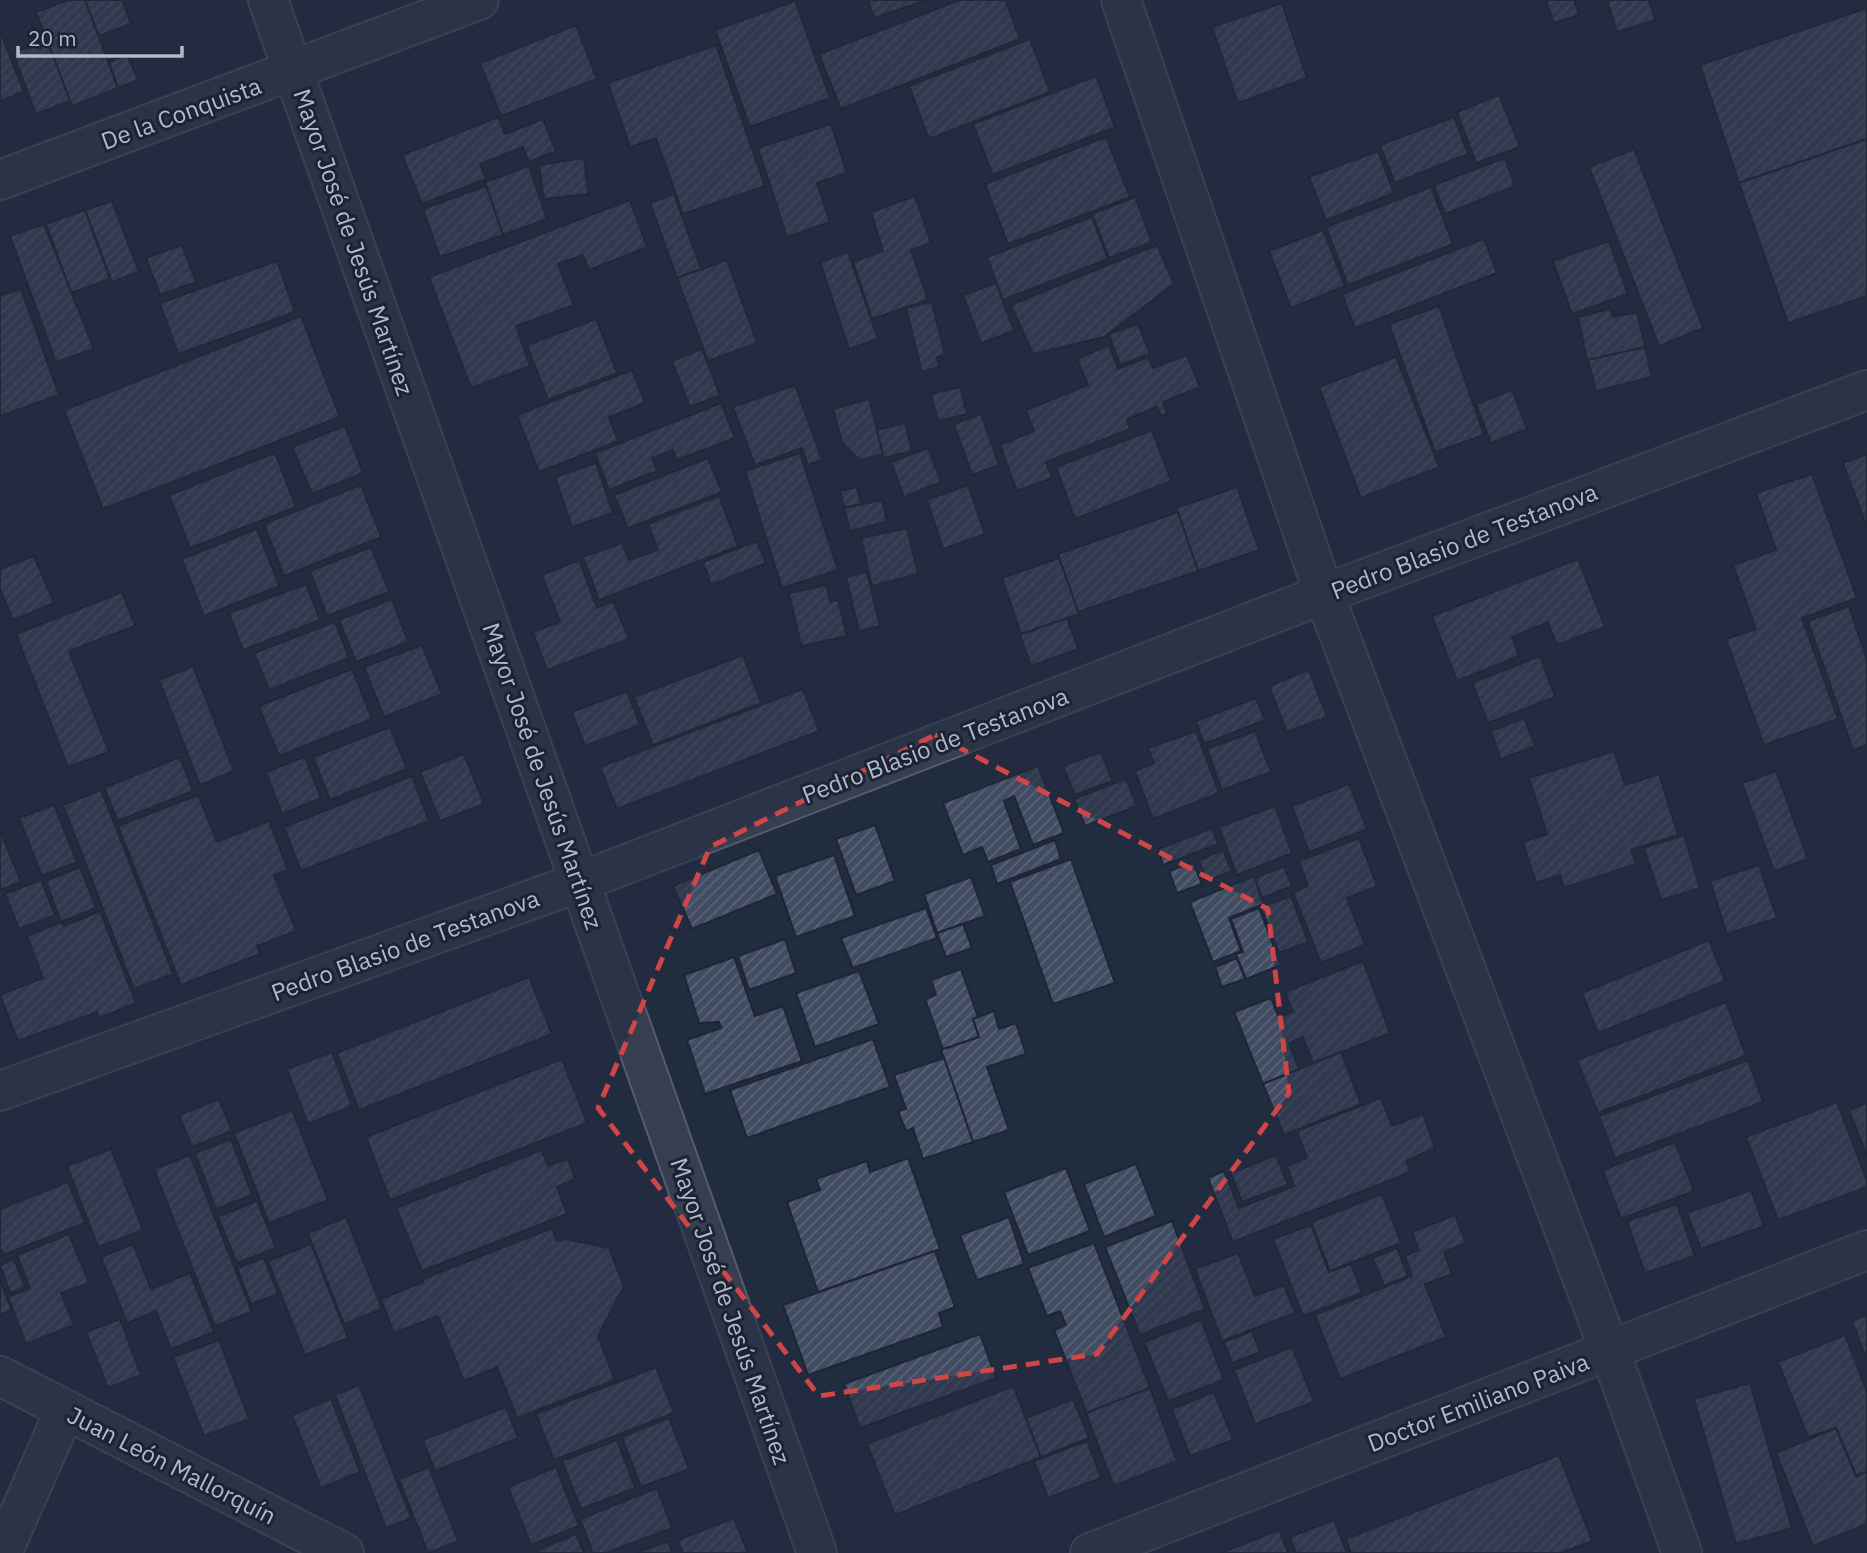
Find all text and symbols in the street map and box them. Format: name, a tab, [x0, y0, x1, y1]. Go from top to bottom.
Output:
scale bar	[18, 14, 182, 58]
text: 20 m	[28, 24, 77, 52]
street label: De la Conquista	[96, 69, 266, 157]
street label: Mayor José de Jesús Martínez	[286, 84, 422, 400]
street label: Pedro Blasio de Testanova	[1326, 475, 1602, 607]
street label: Mayor José de Jesús Martínez	[475, 618, 611, 934]
street label: Pedro Blasio de Testanova	[797, 679, 1073, 811]
street label: Pedro Blasio de Testanova	[267, 882, 544, 1008]
street label: Mayor José de Jesús Martínez	[663, 1153, 799, 1469]
street label: Doctor Emiliano Paiva	[1363, 1345, 1593, 1459]
street label: Juan León Mallorquín	[62, 1398, 282, 1532]

